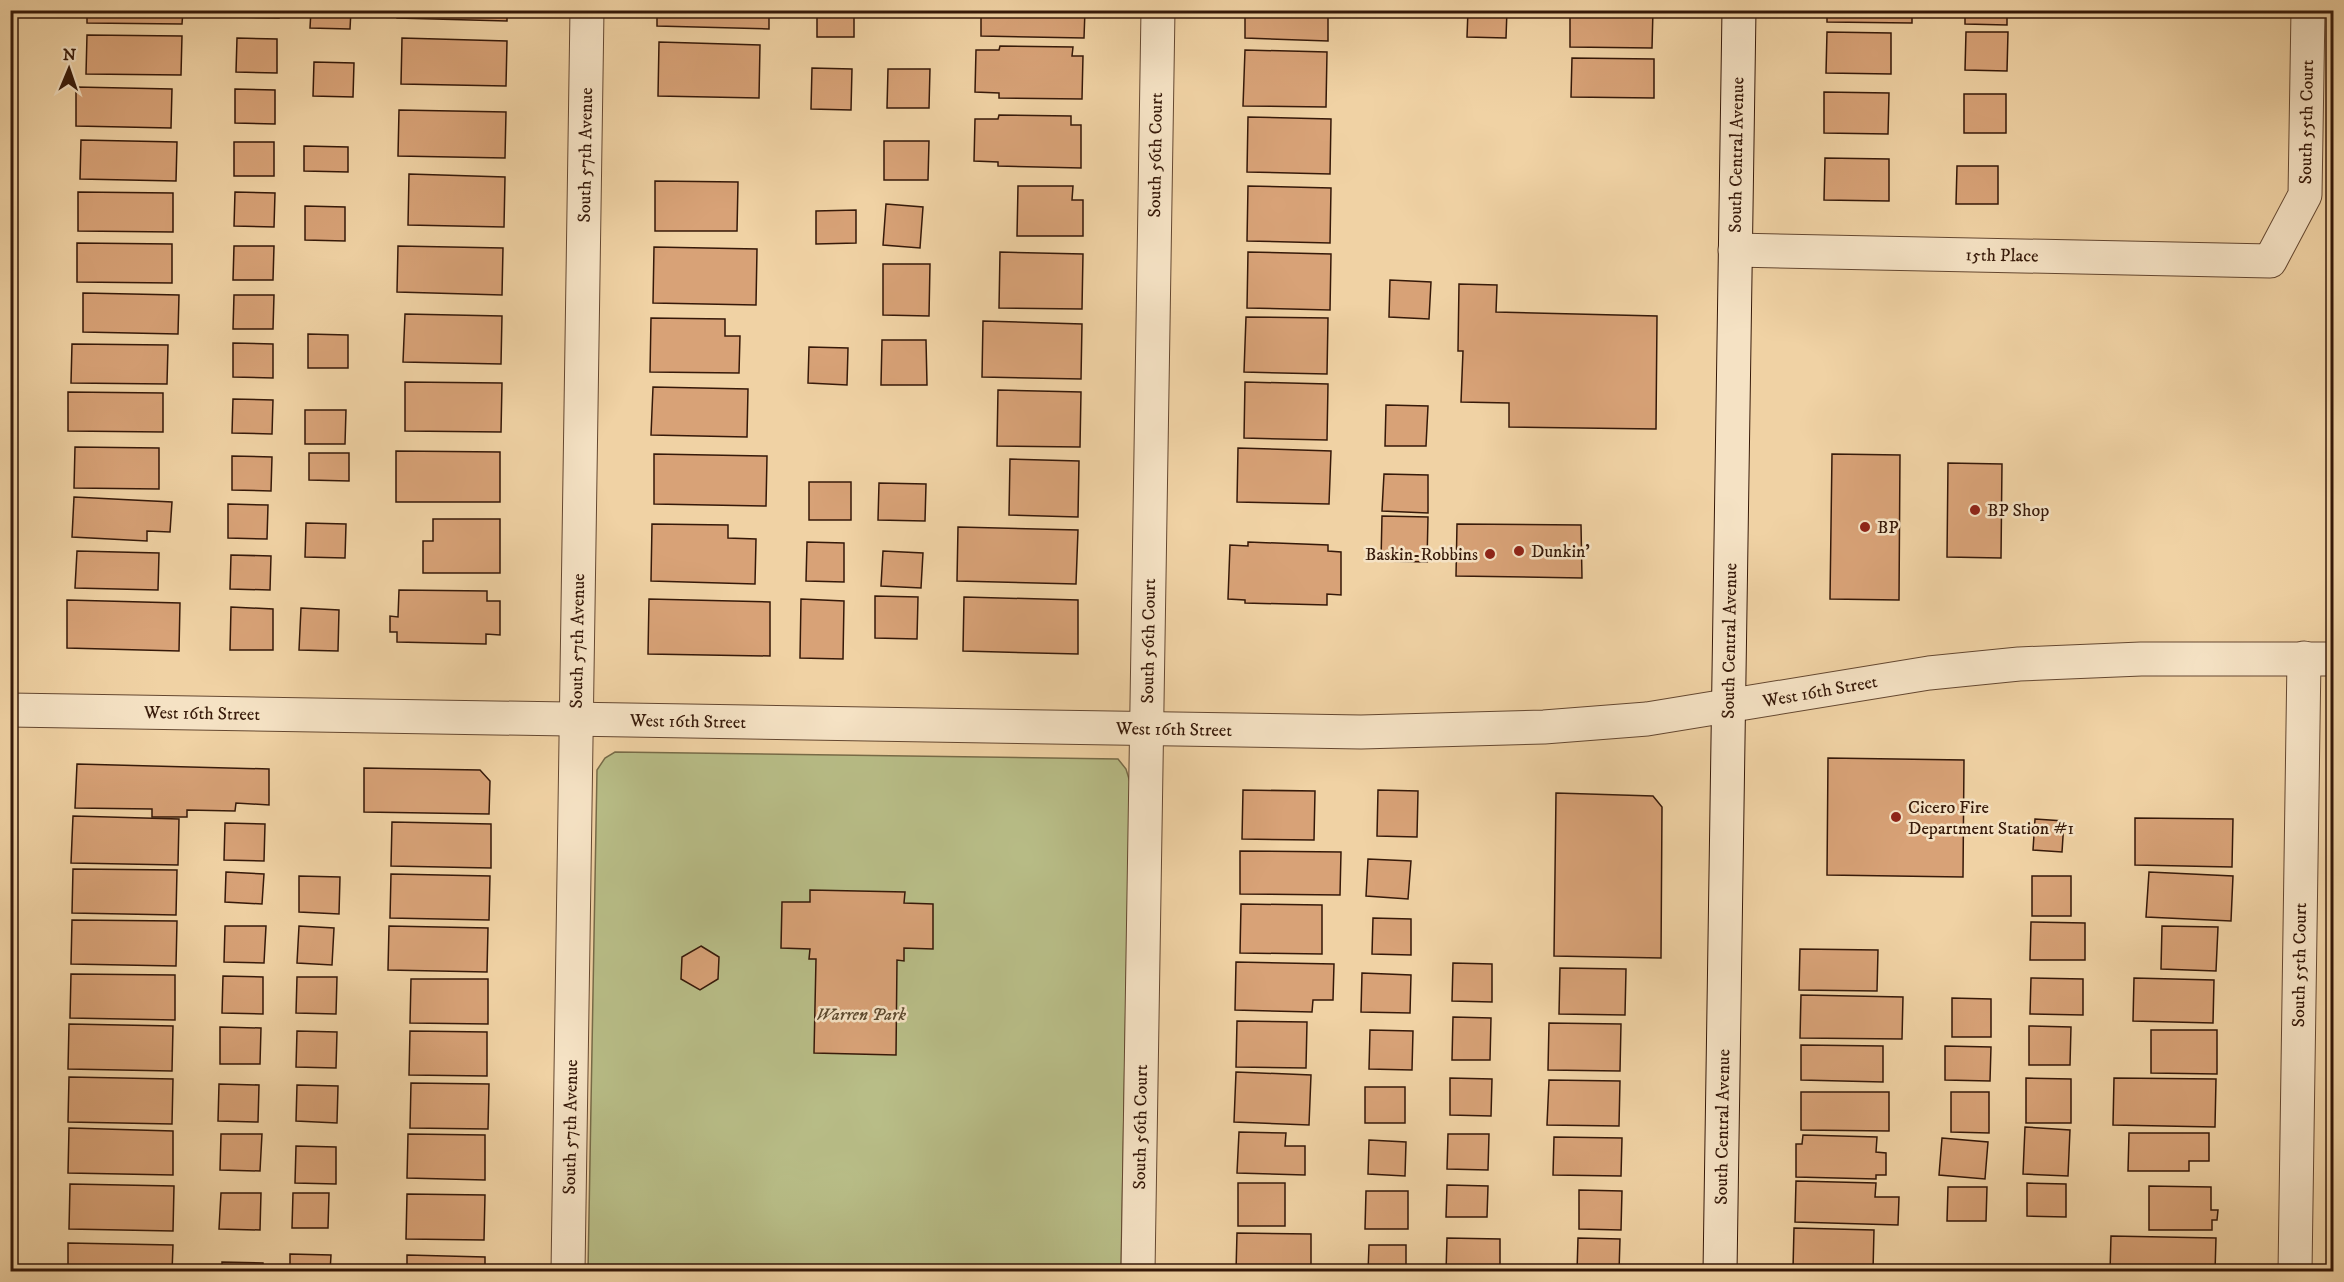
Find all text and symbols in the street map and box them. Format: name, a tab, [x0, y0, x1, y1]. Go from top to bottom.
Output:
north arrow	[39, 39, 99, 99]
text: N	[63, 45, 76, 65]
street label: South 55th Court	[2295, 59, 2319, 185]
street label: South Central Avenue	[1725, 77, 1749, 233]
street label: South 57th Avenue	[574, 87, 598, 223]
street label: South 56th Court	[1144, 92, 1168, 218]
street label: 15th Place	[1965, 244, 2039, 268]
place label: BP Shop	[1987, 500, 2049, 522]
marker: BP Shop	[1968, 503, 1982, 517]
place label: BP	[1877, 517, 1899, 539]
marker: BP	[1858, 520, 1872, 534]
place label: Dunkin'	[1531, 541, 1590, 563]
place label: Baskin-Robbins	[1365, 544, 1478, 566]
marker: Dunkin'	[1512, 544, 1526, 558]
marker: Baskin-Robbins	[1483, 547, 1497, 561]
street label: South Central Avenue	[1718, 563, 1742, 719]
street label: South 57th Avenue	[566, 573, 590, 709]
street label: South 56th Court	[1137, 578, 1161, 704]
street label: West 16th Street	[1760, 671, 1880, 713]
street label: West 16th Street	[143, 702, 261, 726]
street label: West 16th Street	[629, 710, 747, 734]
street label: West 16th Street	[1115, 718, 1233, 742]
place label: Cicero Fire Department Station #1	[1908, 797, 2074, 840]
marker: Cicero Fire Department Station #1	[1889, 810, 1903, 824]
street label: South 55th Court	[2288, 902, 2312, 1028]
park label: Warren Park	[816, 1004, 906, 1026]
street label: South Central Avenue	[1711, 1049, 1735, 1205]
street label: South 57th Avenue	[559, 1059, 583, 1195]
street label: South 56th Court	[1129, 1064, 1153, 1190]

